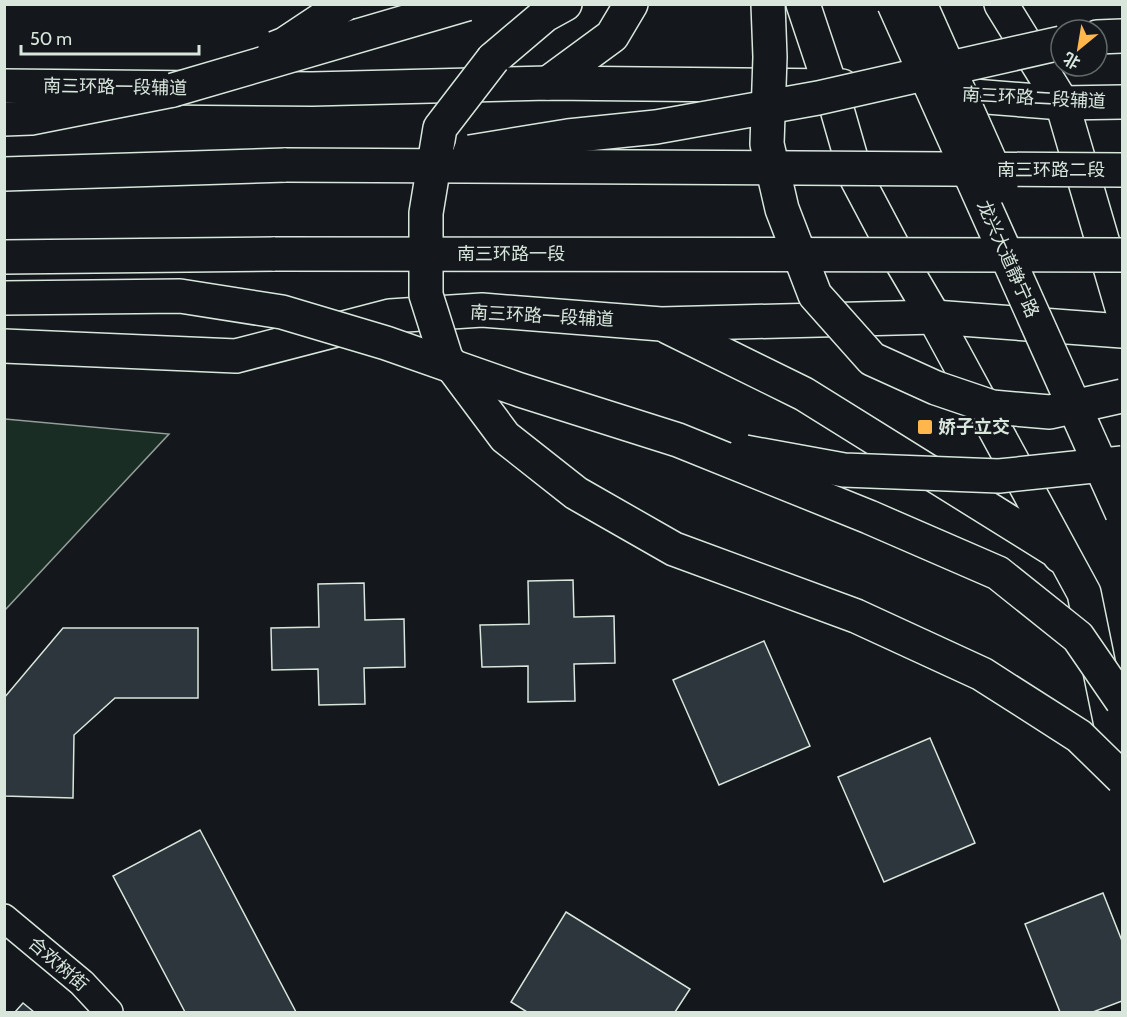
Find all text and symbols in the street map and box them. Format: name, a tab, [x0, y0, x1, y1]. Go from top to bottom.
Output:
scale bar	[21, 18, 200, 56]
north arrow	[1049, 18, 1109, 78]
text: 50 m	[30, 28, 72, 50]
text: 北	[1060, 48, 1083, 73]
street label: 南三环路一段辅道	[43, 75, 187, 99]
street label: 南三环路二段辅道	[962, 83, 1106, 113]
street label: 南三环路二段	[997, 159, 1105, 181]
street label: 龙兴大道静宁路	[972, 197, 1044, 321]
street label: 南三环路一段	[457, 243, 565, 265]
street label: 南三环路一段辅道	[470, 301, 614, 331]
place label: 娇子立交	[938, 416, 1010, 438]
marker: 娇子立交	[916, 418, 934, 436]
street label: 合欢树街	[24, 932, 92, 996]

